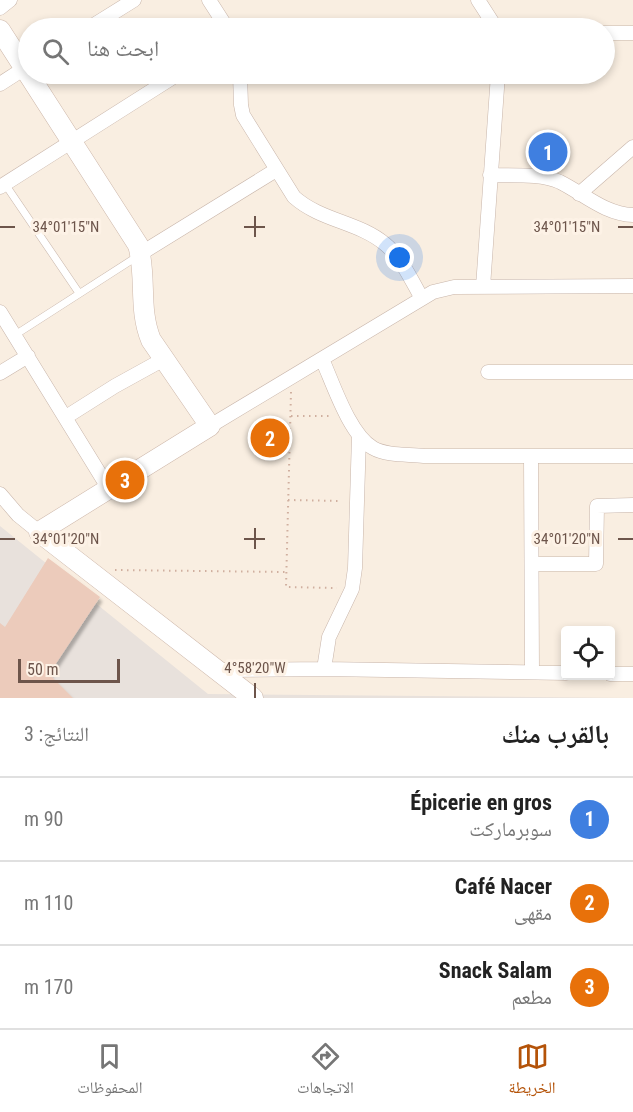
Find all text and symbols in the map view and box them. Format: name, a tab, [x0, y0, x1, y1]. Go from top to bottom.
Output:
search box	[18, 18, 615, 84]
icon: search	[39, 35, 72, 68]
text: ابحث هنا	[87, 36, 159, 61]
pin: 1	[528, 130, 568, 174]
text: 34°01'15"N	[33, 218, 99, 236]
text: 34°01'15"N	[534, 218, 600, 236]
your location	[385, 243, 414, 272]
pin: 2	[250, 416, 290, 460]
pin: 3	[106, 458, 144, 502]
text: 34°01'20"N	[33, 530, 99, 548]
text: 34°01'20"N	[534, 530, 600, 548]
map controls	[561, 626, 615, 680]
button: locate	[561, 626, 615, 680]
scale bar	[18, 656, 120, 684]
text: 4°58'20"W	[224, 659, 286, 677]
text: 50 m	[27, 660, 59, 679]
text: بالقرب منك	[502, 719, 609, 749]
text: النتائج: 3	[24, 722, 89, 746]
text: Épicerie en gros	[410, 790, 552, 815]
text: 90 m	[24, 807, 63, 831]
text: 1	[584, 807, 595, 831]
text: سوبرماركت	[469, 817, 552, 841]
text: Café Nacer	[455, 874, 552, 899]
text: 110 m	[24, 891, 73, 915]
text: 2	[584, 891, 595, 915]
text: مقهى	[514, 901, 552, 925]
text: Snack Salam	[439, 958, 552, 983]
text: 170 m	[24, 975, 73, 999]
text: 3	[584, 975, 595, 999]
text: مطعم	[511, 985, 552, 1009]
tab: المحفوظات	[77, 1040, 142, 1103]
tab: الاتجاهات	[297, 1040, 354, 1103]
tab: الخريطة	[509, 1040, 556, 1103]

